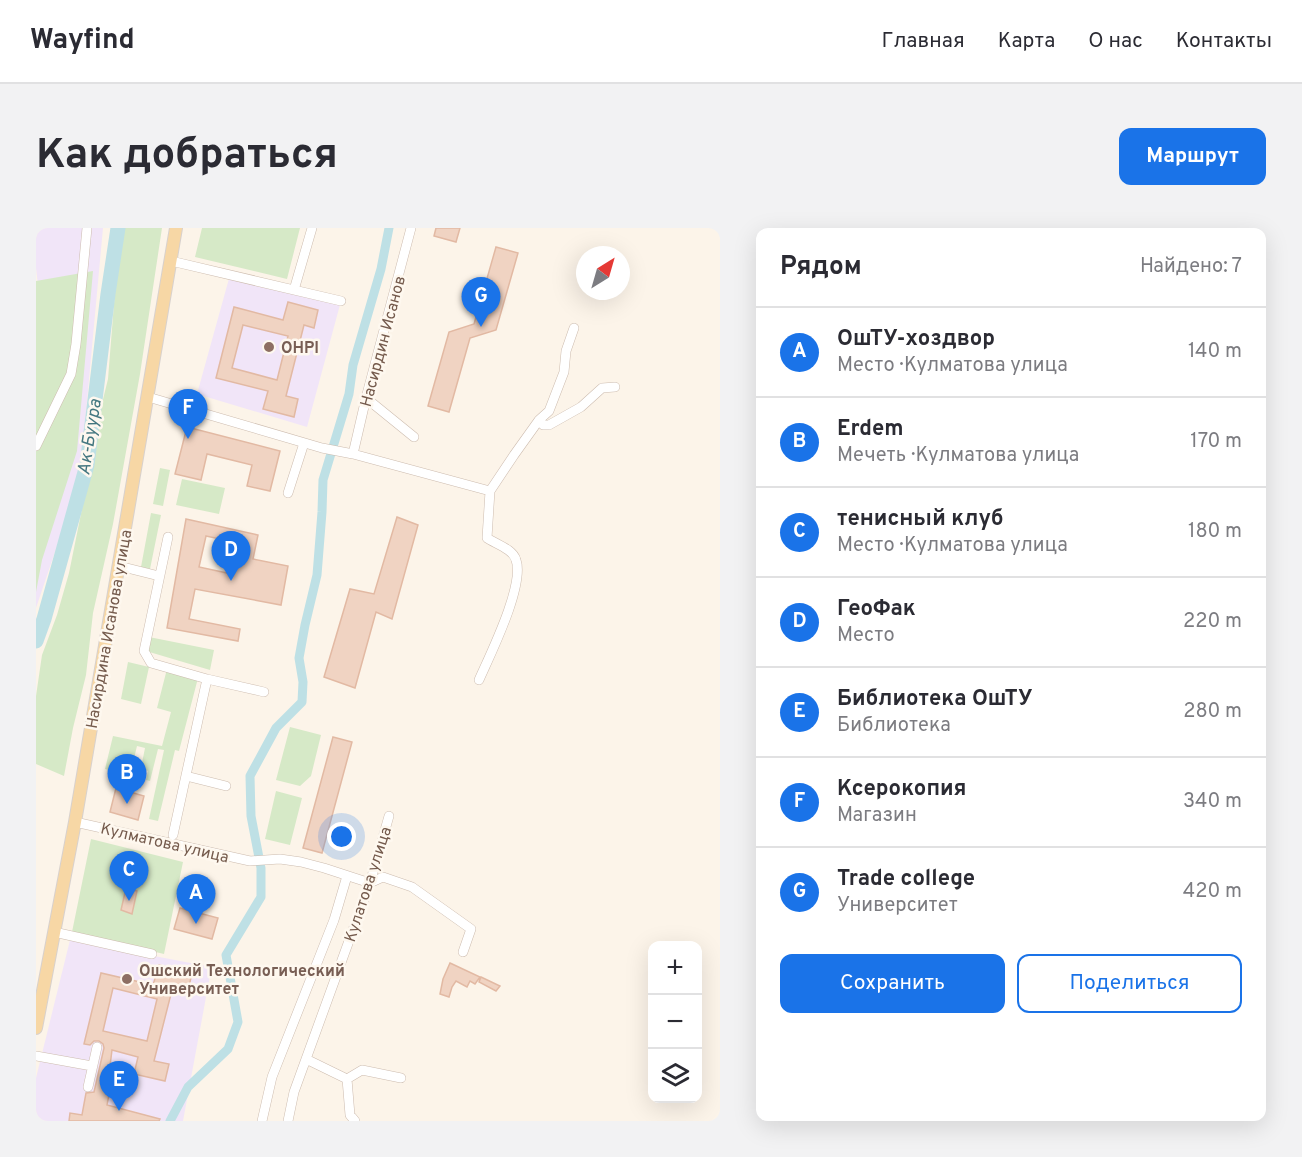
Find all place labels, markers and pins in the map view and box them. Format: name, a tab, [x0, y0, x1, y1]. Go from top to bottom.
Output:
pin: G	[462, 278, 500, 327]
place label: OHPI	[281, 339, 319, 359]
marker: OHPI	[262, 340, 276, 354]
pin: F	[168, 390, 208, 439]
pin: D	[212, 532, 250, 581]
pin: B	[108, 754, 146, 804]
pin: C	[110, 852, 148, 901]
pin: A	[176, 874, 216, 924]
place label: Ошский Технологический Университет	[139, 962, 345, 1000]
marker: Ошский Технологический Университет	[120, 972, 134, 986]
pin: E	[100, 1062, 139, 1111]

